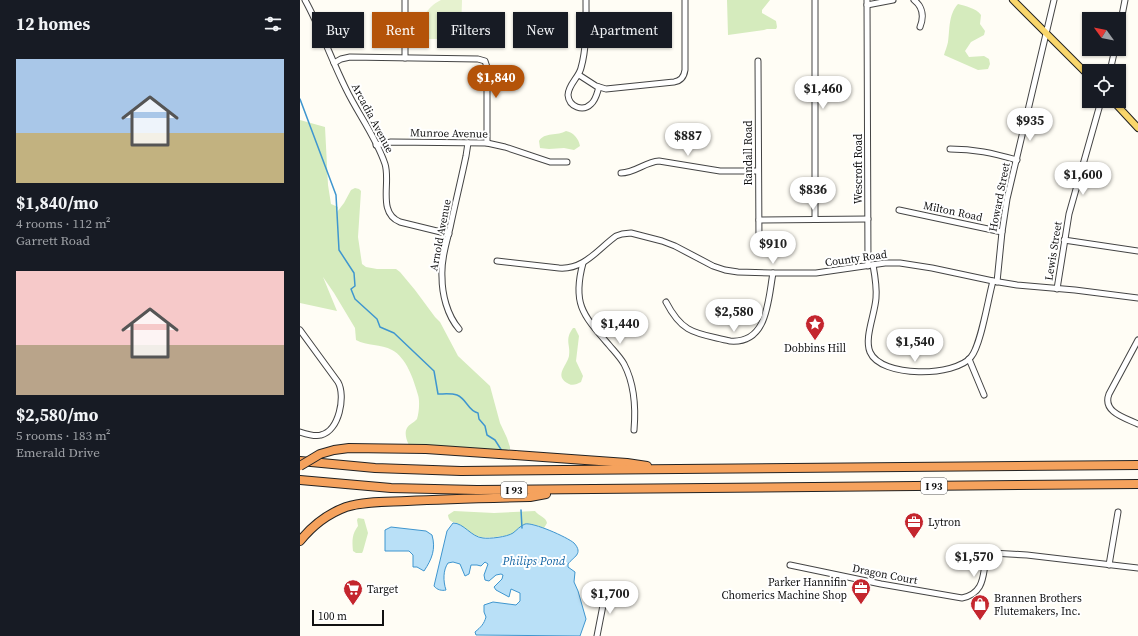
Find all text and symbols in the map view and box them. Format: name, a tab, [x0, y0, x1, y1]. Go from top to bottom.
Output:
text: 12 homes	[16, 12, 90, 36]
chip: Buy	[312, 12, 364, 48]
chip: Rent	[372, 12, 429, 48]
chip: Filters	[437, 12, 505, 48]
chip: New	[513, 12, 568, 48]
chip: Apartment	[576, 12, 672, 48]
north arrow	[1082, 12, 1126, 56]
map controls	[1082, 12, 1126, 108]
icon: filters	[262, 13, 284, 35]
button: locate	[1082, 64, 1126, 108]
pin: $1,840	[463, 65, 529, 99]
text: $1,840	[476, 69, 516, 86]
pin: $1,460	[790, 76, 856, 110]
text: $1,460	[803, 80, 843, 97]
street label: Arcadia Avenue	[348, 81, 397, 156]
icon: home	[114, 85, 186, 157]
pin: $935	[1006, 108, 1054, 142]
text: $935	[1016, 112, 1044, 129]
street label: Randall Road	[741, 120, 756, 186]
pin: $887	[664, 123, 712, 157]
street label: Munroe Avenue	[410, 125, 488, 142]
text: $887	[674, 127, 702, 144]
street label: Wescroft Road	[851, 133, 866, 204]
street label: Howard Street	[985, 161, 1014, 233]
pin: $1,600	[1050, 162, 1116, 196]
text: $1,600	[1063, 166, 1103, 183]
pin: $836	[789, 177, 837, 211]
text: $836	[799, 181, 827, 198]
text: $1,840/mo	[16, 191, 98, 215]
street label: Arnold Avenue	[426, 198, 455, 272]
street label: Milton Road	[922, 198, 985, 225]
text: 4 rooms · 112 m²	[16, 215, 111, 232]
street label: Lewis Street	[1041, 220, 1066, 282]
pin: $910	[749, 231, 797, 265]
text: Garrett Road	[16, 232, 90, 249]
text: $910	[759, 235, 787, 252]
street label: County Road	[824, 247, 889, 270]
icon: home	[114, 297, 186, 369]
pin: $2,580	[701, 299, 767, 333]
text: $2,580	[714, 303, 754, 320]
pin: $1,440	[587, 311, 653, 345]
place icon: Dobbins Hill	[804, 313, 826, 341]
text: $1,440	[600, 315, 640, 332]
pin: $1,540	[882, 329, 948, 363]
text: $1,540	[895, 333, 935, 350]
place label: Dobbins Hill	[784, 341, 846, 356]
text: $2,580/mo	[16, 403, 98, 427]
text: 5 rooms · 183 m²	[16, 427, 111, 444]
text: Emerald Drive	[16, 444, 100, 461]
road number: I 93	[921, 478, 947, 494]
road number: I 93	[501, 482, 527, 498]
office icon: Lytron	[903, 511, 925, 539]
place label: Lytron	[928, 515, 961, 530]
pin: $1,570	[941, 544, 1007, 578]
text: $1,570	[954, 548, 994, 565]
water label: Philips Pond	[502, 553, 566, 569]
street label: Dragon Court	[851, 561, 919, 588]
place label: Parker Hannifin Chomerics Machine Shop	[722, 575, 847, 603]
office icon: Parker Hannifin Chomerics Machine Shop	[850, 577, 872, 605]
supermarket icon: Target	[342, 578, 364, 606]
pin: $1,700	[577, 581, 643, 615]
place label: Target	[367, 582, 398, 597]
text: $1,700	[590, 585, 630, 602]
place label: Brannen Brothers Flutemakers, Inc.	[994, 591, 1082, 619]
shop icon: Brannen Brothers Flutemakers, Inc.	[969, 593, 991, 621]
scale bar	[312, 608, 384, 627]
text: 100 m	[318, 609, 347, 624]

